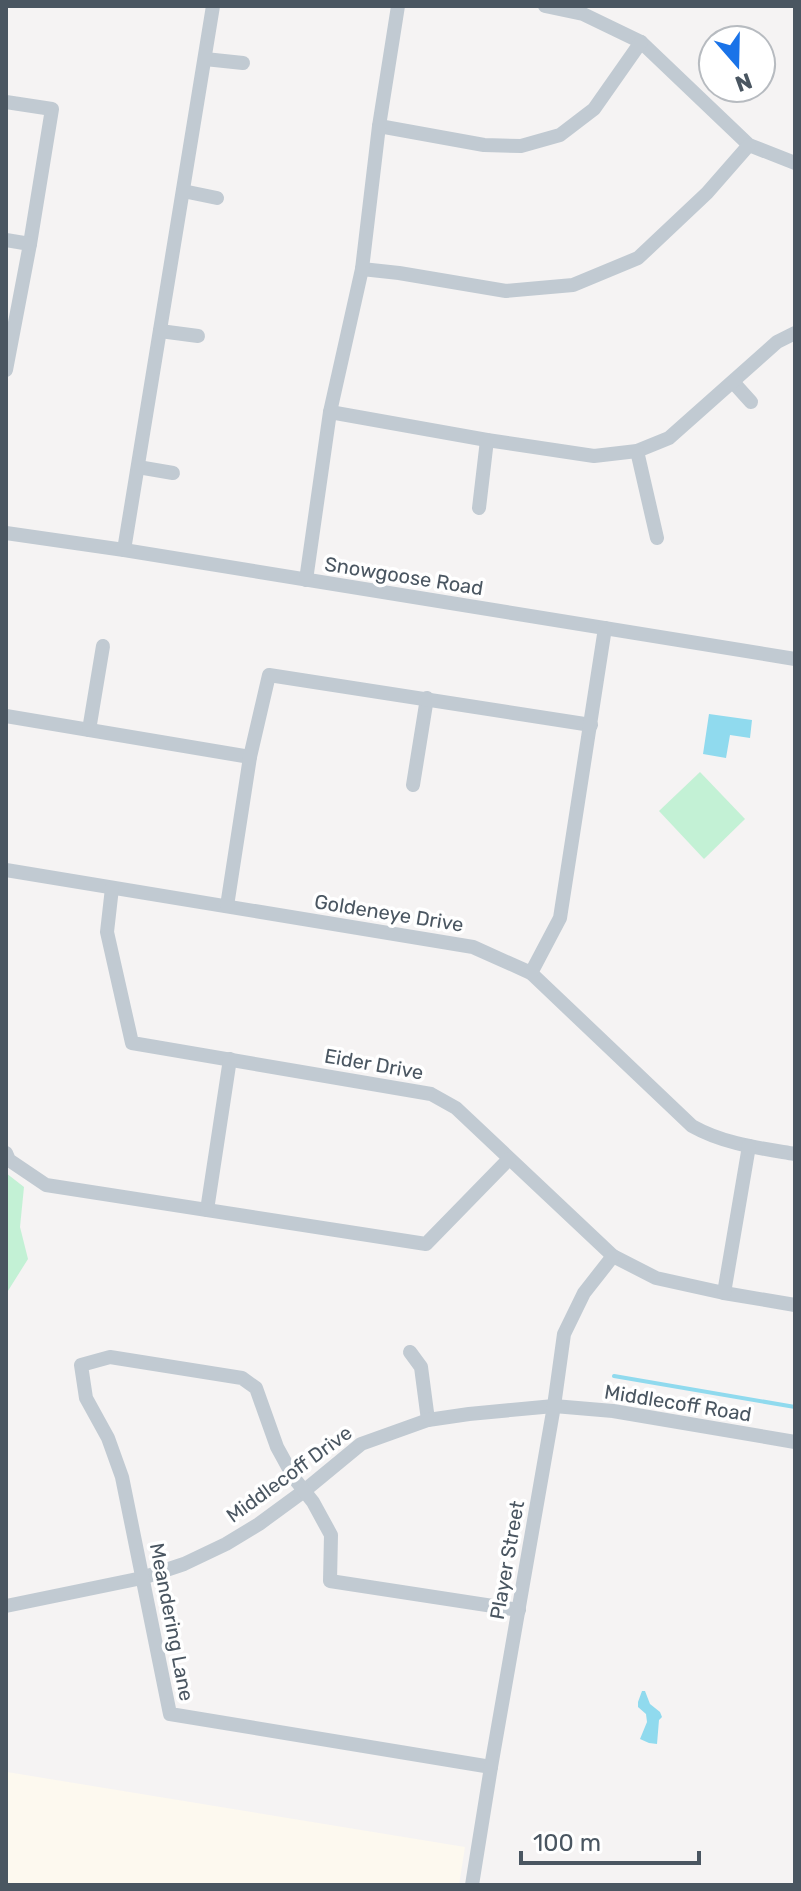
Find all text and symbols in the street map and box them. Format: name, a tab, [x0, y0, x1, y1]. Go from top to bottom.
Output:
north arrow	[697, 24, 777, 104]
text: N	[732, 67, 756, 98]
street label: Snowgoose Road	[323, 552, 485, 600]
street label: Goldeneye Drive	[313, 889, 465, 937]
street label: Eider Drive	[323, 1043, 425, 1085]
street label: Middlecoff Road	[603, 1380, 753, 1426]
street label: Middlecoff Drive	[222, 1420, 356, 1528]
street label: Player Street	[485, 1499, 529, 1621]
street label: Meandering Lane	[145, 1541, 199, 1703]
scale bar	[521, 1815, 699, 1865]
text: 100 m	[533, 1829, 601, 1857]

